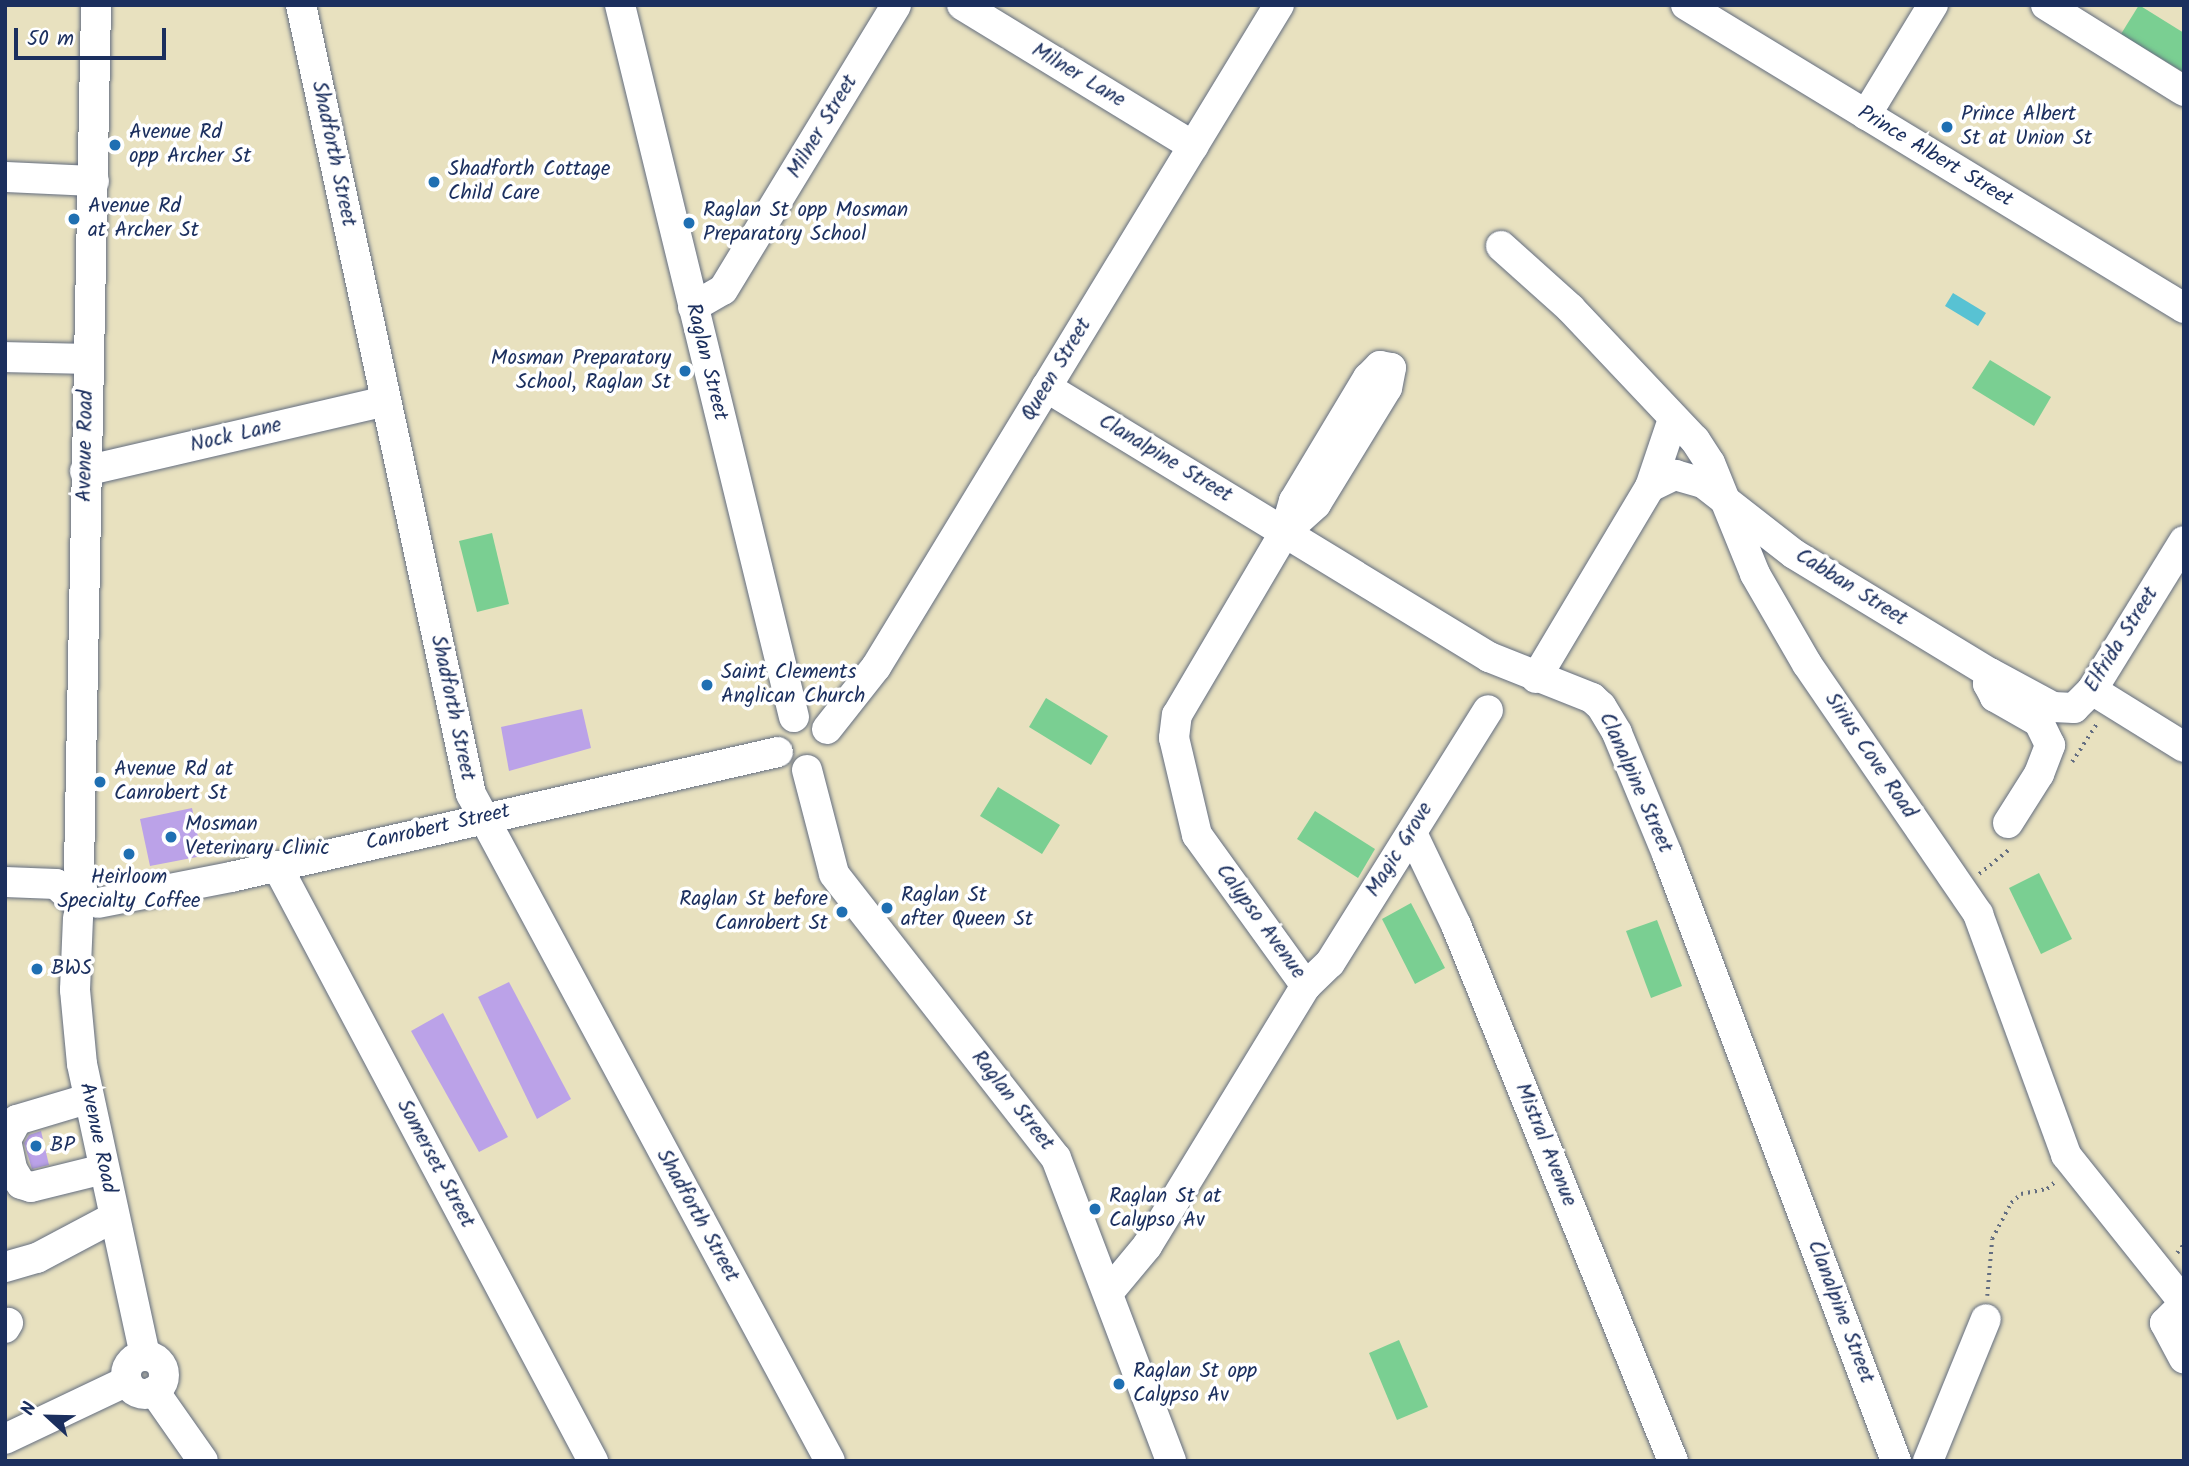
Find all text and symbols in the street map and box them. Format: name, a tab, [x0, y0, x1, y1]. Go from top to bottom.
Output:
scale bar	[18, 14, 170, 58]
text: 50 m	[27, 23, 74, 56]
street label: Milner Lane	[1027, 38, 1129, 114]
street label: Milner Street	[782, 71, 864, 183]
street label: Shadforth Street	[305, 79, 361, 229]
street label: Prince Albert Street	[1853, 101, 2017, 213]
place label: Prince Albert St at Union St	[1961, 102, 2092, 152]
marker: Prince Albert St at Union St	[1939, 119, 1955, 135]
place label: Avenue Rd opp Archer St	[129, 120, 251, 170]
marker: Avenue Rd opp Archer St	[107, 137, 123, 153]
place label: Shadforth Cottage Child Care	[448, 157, 611, 207]
marker: Shadforth Cottage Child Care	[426, 174, 442, 190]
place label: Avenue Rd at Archer St	[88, 194, 199, 244]
place label: Raglan St opp Mosman Preparatory School	[703, 198, 908, 248]
marker: Avenue Rd at Archer St	[66, 211, 82, 227]
marker: Raglan St opp Mosman Preparatory School	[681, 215, 697, 231]
street label: Raglan Street	[679, 301, 733, 423]
street label: Queen Street	[1016, 314, 1098, 426]
place label: Mosman Preparatory School, Raglan St	[491, 346, 671, 396]
marker: Mosman Preparatory School, Raglan St	[677, 363, 693, 379]
street label: Avenue Road	[72, 390, 100, 502]
street label: Clanalpine Street	[1094, 409, 1236, 509]
street label: Nock Lane	[188, 413, 284, 459]
street label: Cabban Street	[1790, 544, 1912, 632]
street label: Elfrida Street	[2080, 583, 2164, 697]
street label: Shadforth Street	[424, 633, 480, 783]
place label: Saint Clements Anglican Church	[721, 660, 865, 710]
marker: Saint Clements Anglican Church	[699, 677, 715, 693]
street label: Sirius Cove Road	[1819, 688, 1921, 824]
street label: Clanalpine Street	[1593, 709, 1677, 857]
place label: Avenue Rd at Canrobert St	[114, 757, 233, 807]
marker: Avenue Rd at Canrobert St	[92, 774, 108, 790]
street label: Magic Grove	[1361, 798, 1439, 902]
street label: Canrobert Street	[363, 799, 513, 857]
place label: Mosman Veterinary Clinic	[185, 812, 330, 862]
marker: Mosman Veterinary Clinic	[163, 829, 179, 845]
marker: Heirloom Specialty Coffee	[121, 846, 137, 862]
street label: Calypso Avenue	[1210, 860, 1310, 984]
place label: Heirloom Specialty Coffee	[57, 865, 201, 915]
place label: Raglan St after Queen St	[901, 883, 1033, 933]
place label: Raglan St before Canrobert St	[679, 887, 828, 937]
marker: Raglan St after Queen St	[879, 900, 895, 916]
marker: Raglan St before Canrobert St	[834, 904, 850, 920]
place label: BWS	[51, 956, 92, 982]
marker: BWS	[29, 961, 45, 977]
street label: Raglan Street	[965, 1046, 1059, 1156]
street label: Avenue Road	[73, 1080, 121, 1196]
street label: Mistral Avenue	[1509, 1080, 1581, 1210]
street label: Somerset Street	[391, 1095, 479, 1233]
place label: BP	[50, 1133, 75, 1159]
marker: BP	[28, 1138, 44, 1154]
street label: Shadforth Street	[650, 1145, 744, 1287]
place label: Raglan St at Calypso Av	[1109, 1184, 1221, 1234]
marker: Raglan St at Calypso Av	[1087, 1201, 1103, 1217]
street label: Clanalpine Street	[1801, 1237, 1879, 1387]
place label: Raglan St opp Calypso Av	[1133, 1359, 1257, 1409]
marker: Raglan St opp Calypso Av	[1111, 1376, 1127, 1392]
north arrow	[14, 1382, 84, 1452]
text: N	[13, 1398, 46, 1420]

